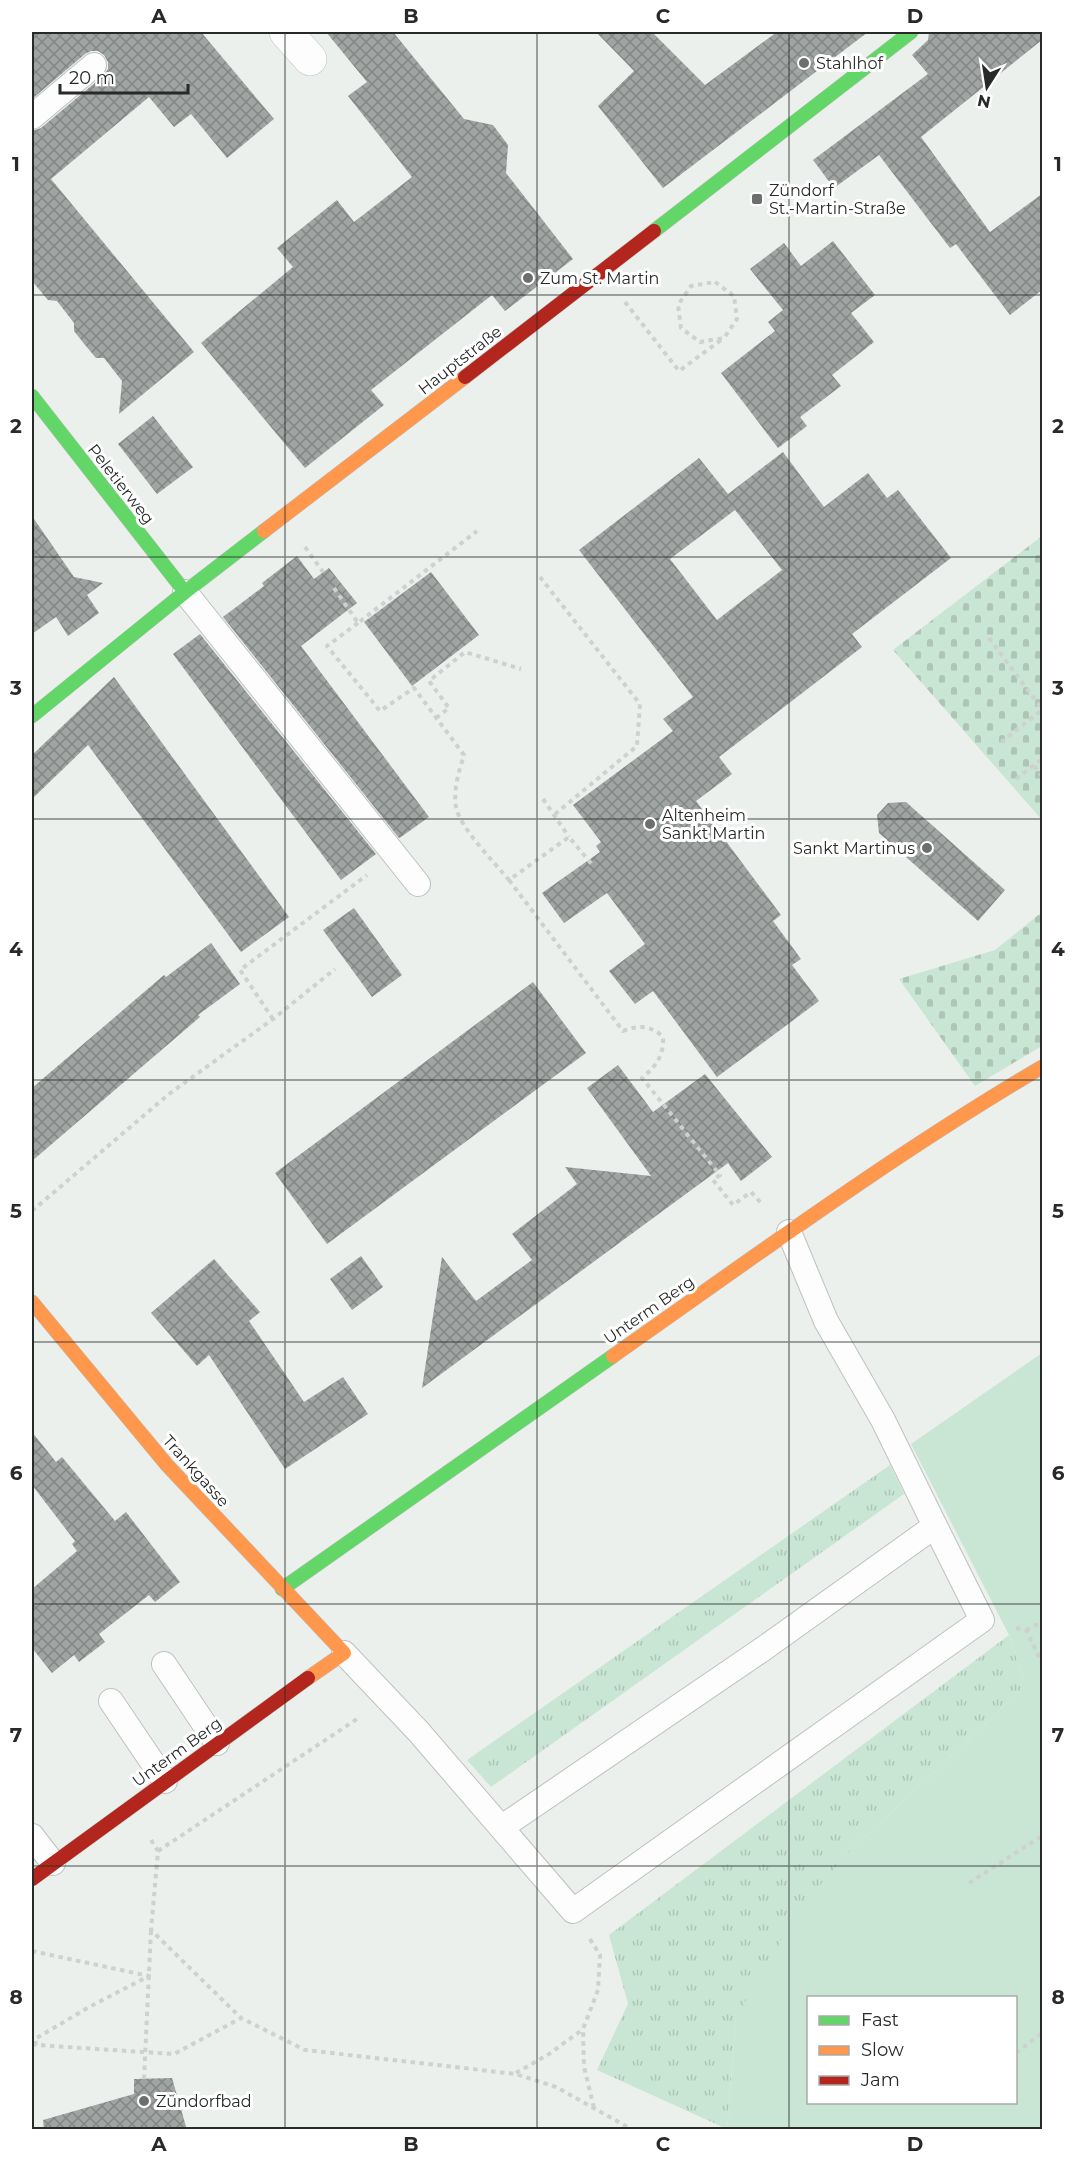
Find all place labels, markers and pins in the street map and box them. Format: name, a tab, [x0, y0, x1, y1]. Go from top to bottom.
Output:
place label: Stahlhof	[816, 54, 883, 73]
marker: Stahlhof	[797, 56, 811, 70]
place label: Zündorf St.-Martin-Straße	[769, 181, 906, 218]
marker: Zündorf St.-Martin-Straße	[750, 192, 764, 206]
place label: Zum St. Martin	[540, 269, 659, 288]
marker: Zum St. Martin	[521, 271, 535, 285]
place label: Altenheim Sankt Martin	[662, 806, 765, 843]
marker: Altenheim Sankt Martin	[643, 817, 657, 831]
place label: Sankt Martinus	[793, 839, 915, 858]
marker: Sankt Martinus	[920, 841, 934, 855]
place label: Zündorfbad	[156, 2092, 252, 2111]
marker: Zündorfbad	[137, 2094, 151, 2108]

